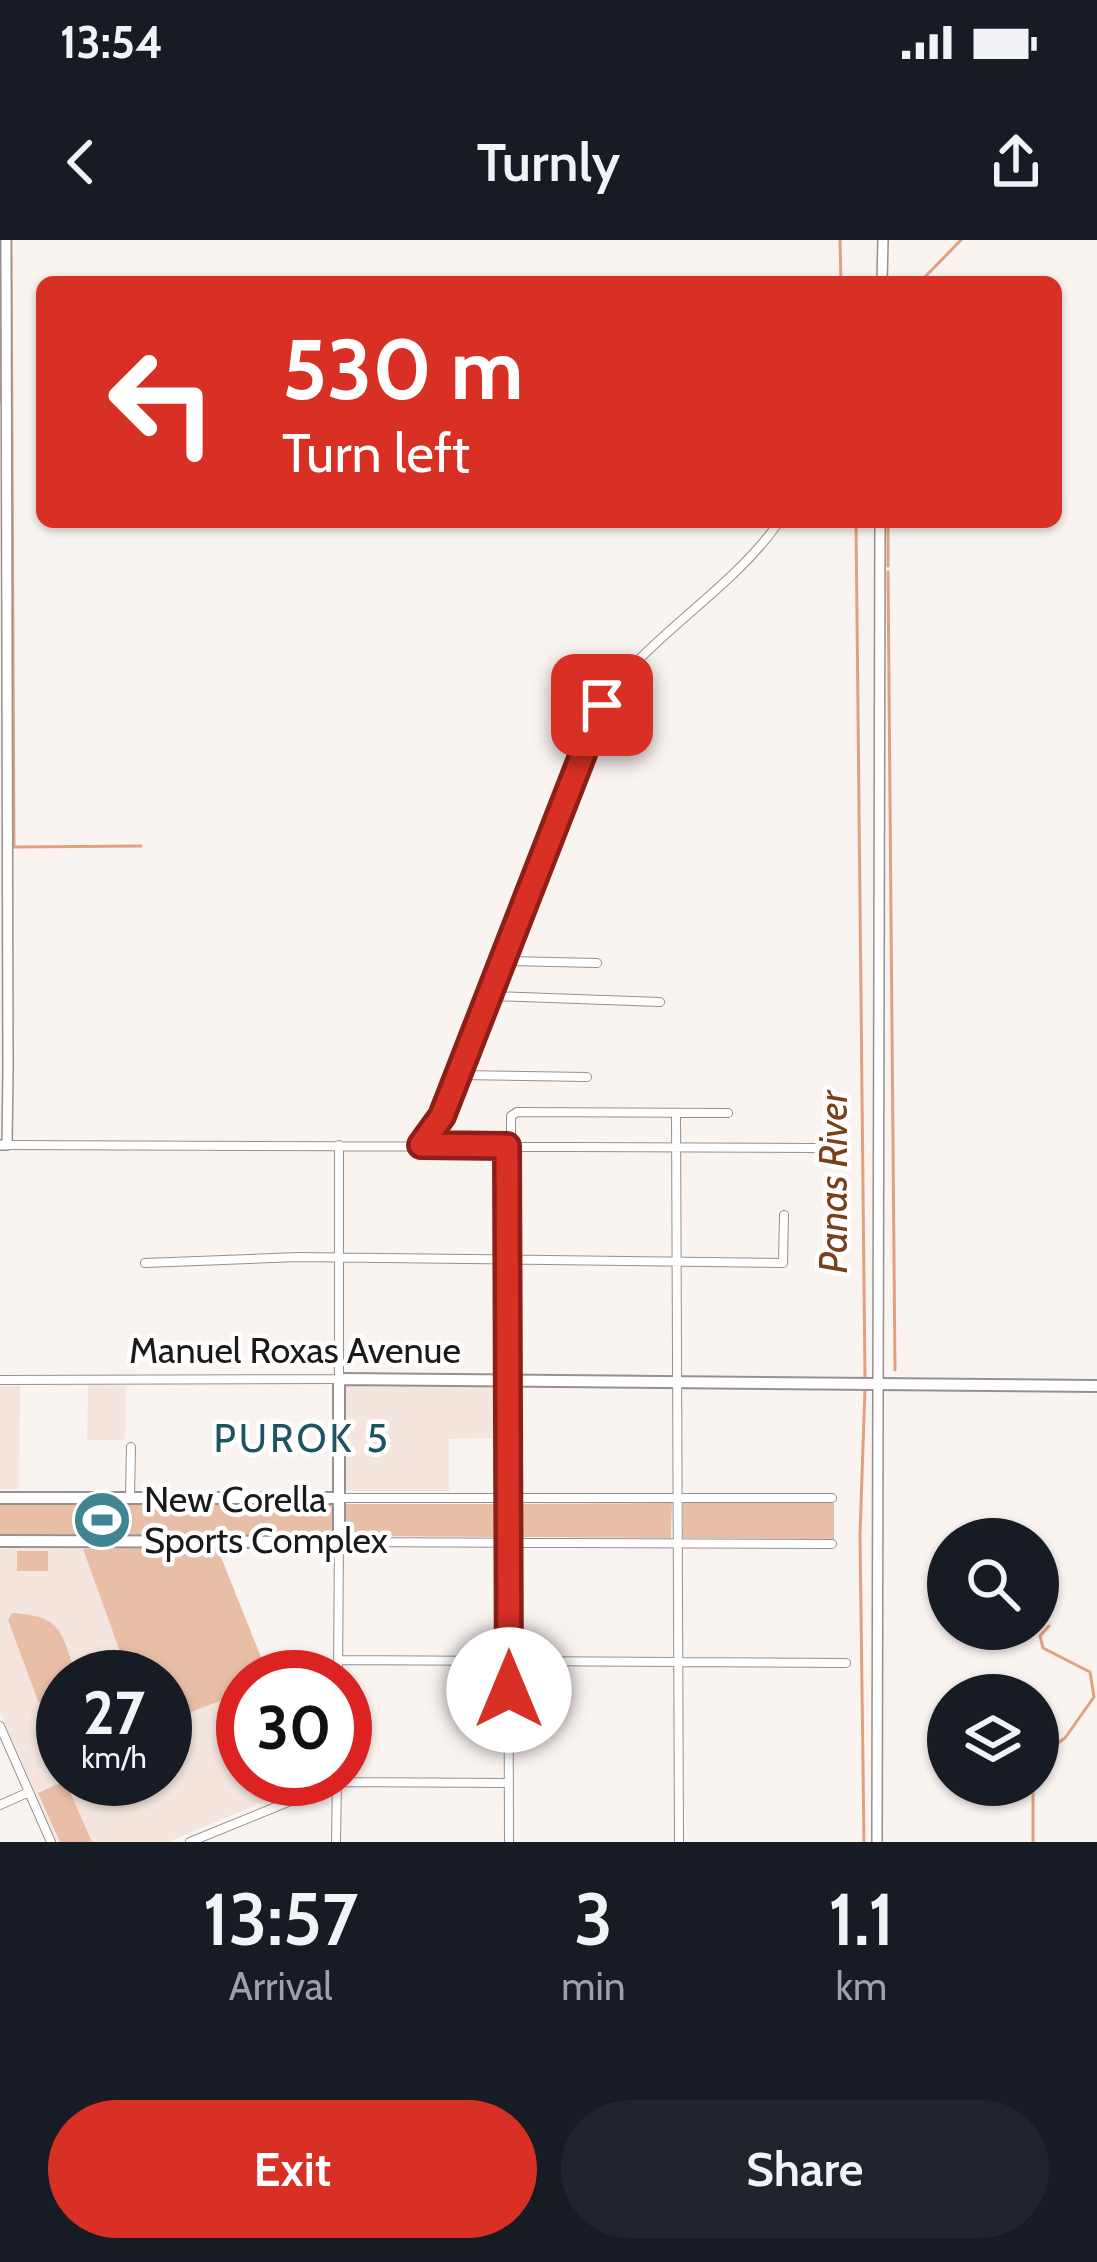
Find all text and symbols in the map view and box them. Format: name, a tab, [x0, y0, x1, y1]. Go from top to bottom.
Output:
text: 13:54	[60, 15, 163, 69]
icon: back	[48, 129, 114, 195]
text: Turnly	[477, 129, 620, 195]
icon: share	[983, 129, 1049, 195]
text: 530 m	[282, 318, 524, 420]
icon: left	[84, 324, 240, 480]
text: Turn left	[282, 420, 470, 486]
pin	[551, 654, 653, 756]
icon: arrive	[569, 672, 635, 738]
water label: Panas River	[809, 1089, 857, 1273]
street label: Manuel Roxas Avenue	[129, 1328, 461, 1372]
district label: PUROK 5	[213, 1414, 391, 1462]
place label: New Corella Sports Complex	[144, 1477, 388, 1562]
sports icon: New Corella Sports Complex	[71, 1489, 133, 1551]
map controls	[927, 1518, 1059, 1806]
button: search	[927, 1518, 1059, 1650]
position arrow	[446, 1627, 572, 1753]
speed limit sign: 30	[216, 1650, 372, 1806]
button: layers	[927, 1674, 1059, 1806]
text: 27	[83, 1676, 145, 1749]
text: km/h	[81, 1739, 147, 1776]
text: 13:57	[203, 1876, 358, 1963]
text: 3	[574, 1876, 613, 1963]
text: 1.1	[829, 1876, 894, 1963]
text: Arrival	[229, 1962, 333, 2010]
text: min	[561, 1962, 626, 2010]
text: km	[835, 1962, 887, 2010]
button: Exit	[48, 2100, 537, 2238]
button: Share	[561, 2100, 1049, 2238]

